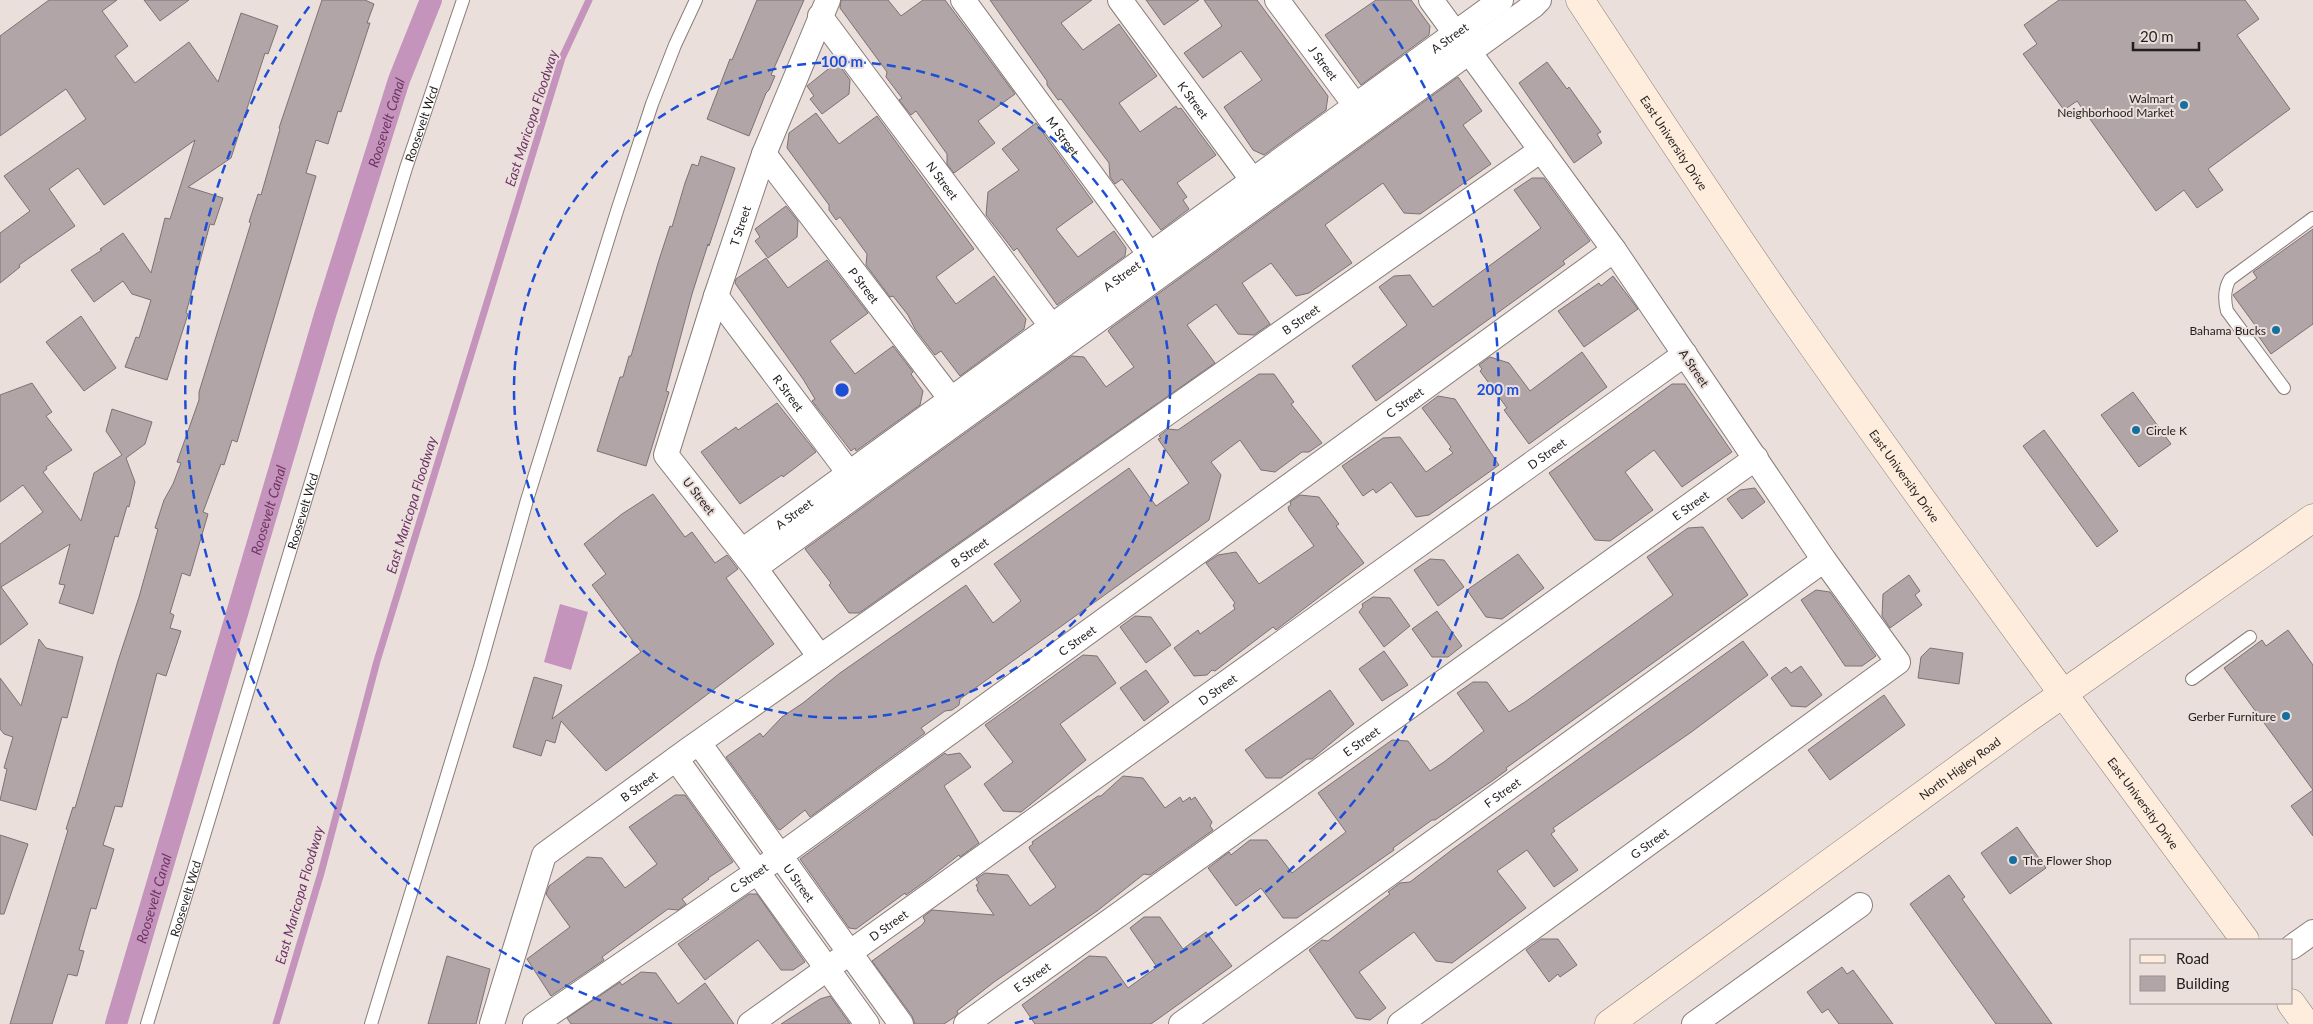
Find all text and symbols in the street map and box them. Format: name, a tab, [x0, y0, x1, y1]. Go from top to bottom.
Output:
street label: A Street	[1428, 19, 1471, 56]
scale bar	[2133, 20, 2199, 52]
text: 20 m	[2140, 27, 2174, 45]
street label: J Street	[1306, 42, 1342, 84]
water label: East Maricopa Floodway	[501, 47, 561, 189]
text: 100 m	[821, 52, 863, 70]
water label: Roosevelt Canal	[364, 75, 408, 169]
street label: K Street	[1175, 78, 1213, 122]
street label: Roosevelt Wcd	[401, 84, 441, 164]
place label: Walmart Neighborhood Market	[2057, 91, 2175, 120]
street label: East University Drive	[1637, 92, 1711, 193]
marker: Walmart Neighborhood Market	[2178, 99, 2190, 111]
street label: M Street	[1043, 113, 1083, 160]
street label: N Street	[923, 158, 962, 203]
street label: T Street	[726, 203, 754, 248]
street label: A Street	[1100, 257, 1144, 294]
street label: P Street	[845, 264, 883, 307]
street label: B Street	[1279, 300, 1323, 337]
place label: Bahama Bucks	[2189, 323, 2266, 338]
marker: Bahama Bucks	[2270, 324, 2282, 336]
street label: A Street	[1676, 346, 1712, 390]
street label: R Street	[770, 371, 808, 415]
text: 200 m	[1477, 380, 1519, 398]
centre of rings	[833, 381, 851, 399]
street label: C Street	[1383, 383, 1427, 421]
place label: Circle K	[2146, 423, 2187, 438]
marker: Circle K	[2130, 424, 2142, 436]
street label: East University Drive	[1867, 426, 1943, 525]
water label: East Maricopa Floodway	[382, 434, 440, 576]
street label: D Street	[1524, 434, 1569, 472]
water label: Roosevelt Canal	[246, 463, 289, 557]
street label: Roosevelt Wcd	[284, 471, 321, 551]
street label: U Street	[680, 474, 719, 518]
street label: E Street	[1669, 486, 1712, 523]
street label: A Street	[772, 494, 816, 532]
street label: B Street	[948, 533, 992, 570]
street label: C Street	[1055, 621, 1099, 659]
street label: D Street	[1195, 670, 1240, 708]
place label: Gerber Furniture	[2188, 709, 2276, 724]
marker: Gerber Furniture	[2280, 710, 2292, 722]
street label: E Street	[1340, 722, 1383, 759]
street label: North Higley Road	[1916, 733, 2003, 803]
street label: East University Drive	[2105, 754, 2182, 852]
street label: B Street	[617, 767, 661, 805]
street label: F Street	[1481, 774, 1524, 810]
water label: East Maricopa Floodway	[271, 824, 327, 966]
street label: G Street	[1627, 824, 1672, 862]
water label: Roosevelt Canal	[132, 851, 174, 945]
place label: The Flower Shop	[2023, 853, 2112, 868]
marker: The Flower Shop	[2007, 854, 2019, 866]
street label: Roosevelt Wcd	[166, 859, 204, 938]
street label: C Street	[727, 859, 771, 896]
street label: U Street	[781, 861, 819, 905]
street label: D Street	[866, 906, 911, 944]
legend	[2130, 939, 2293, 1004]
text: Road	[2176, 949, 2209, 967]
street label: E Street	[1011, 958, 1054, 995]
text: Building	[2176, 974, 2229, 992]

